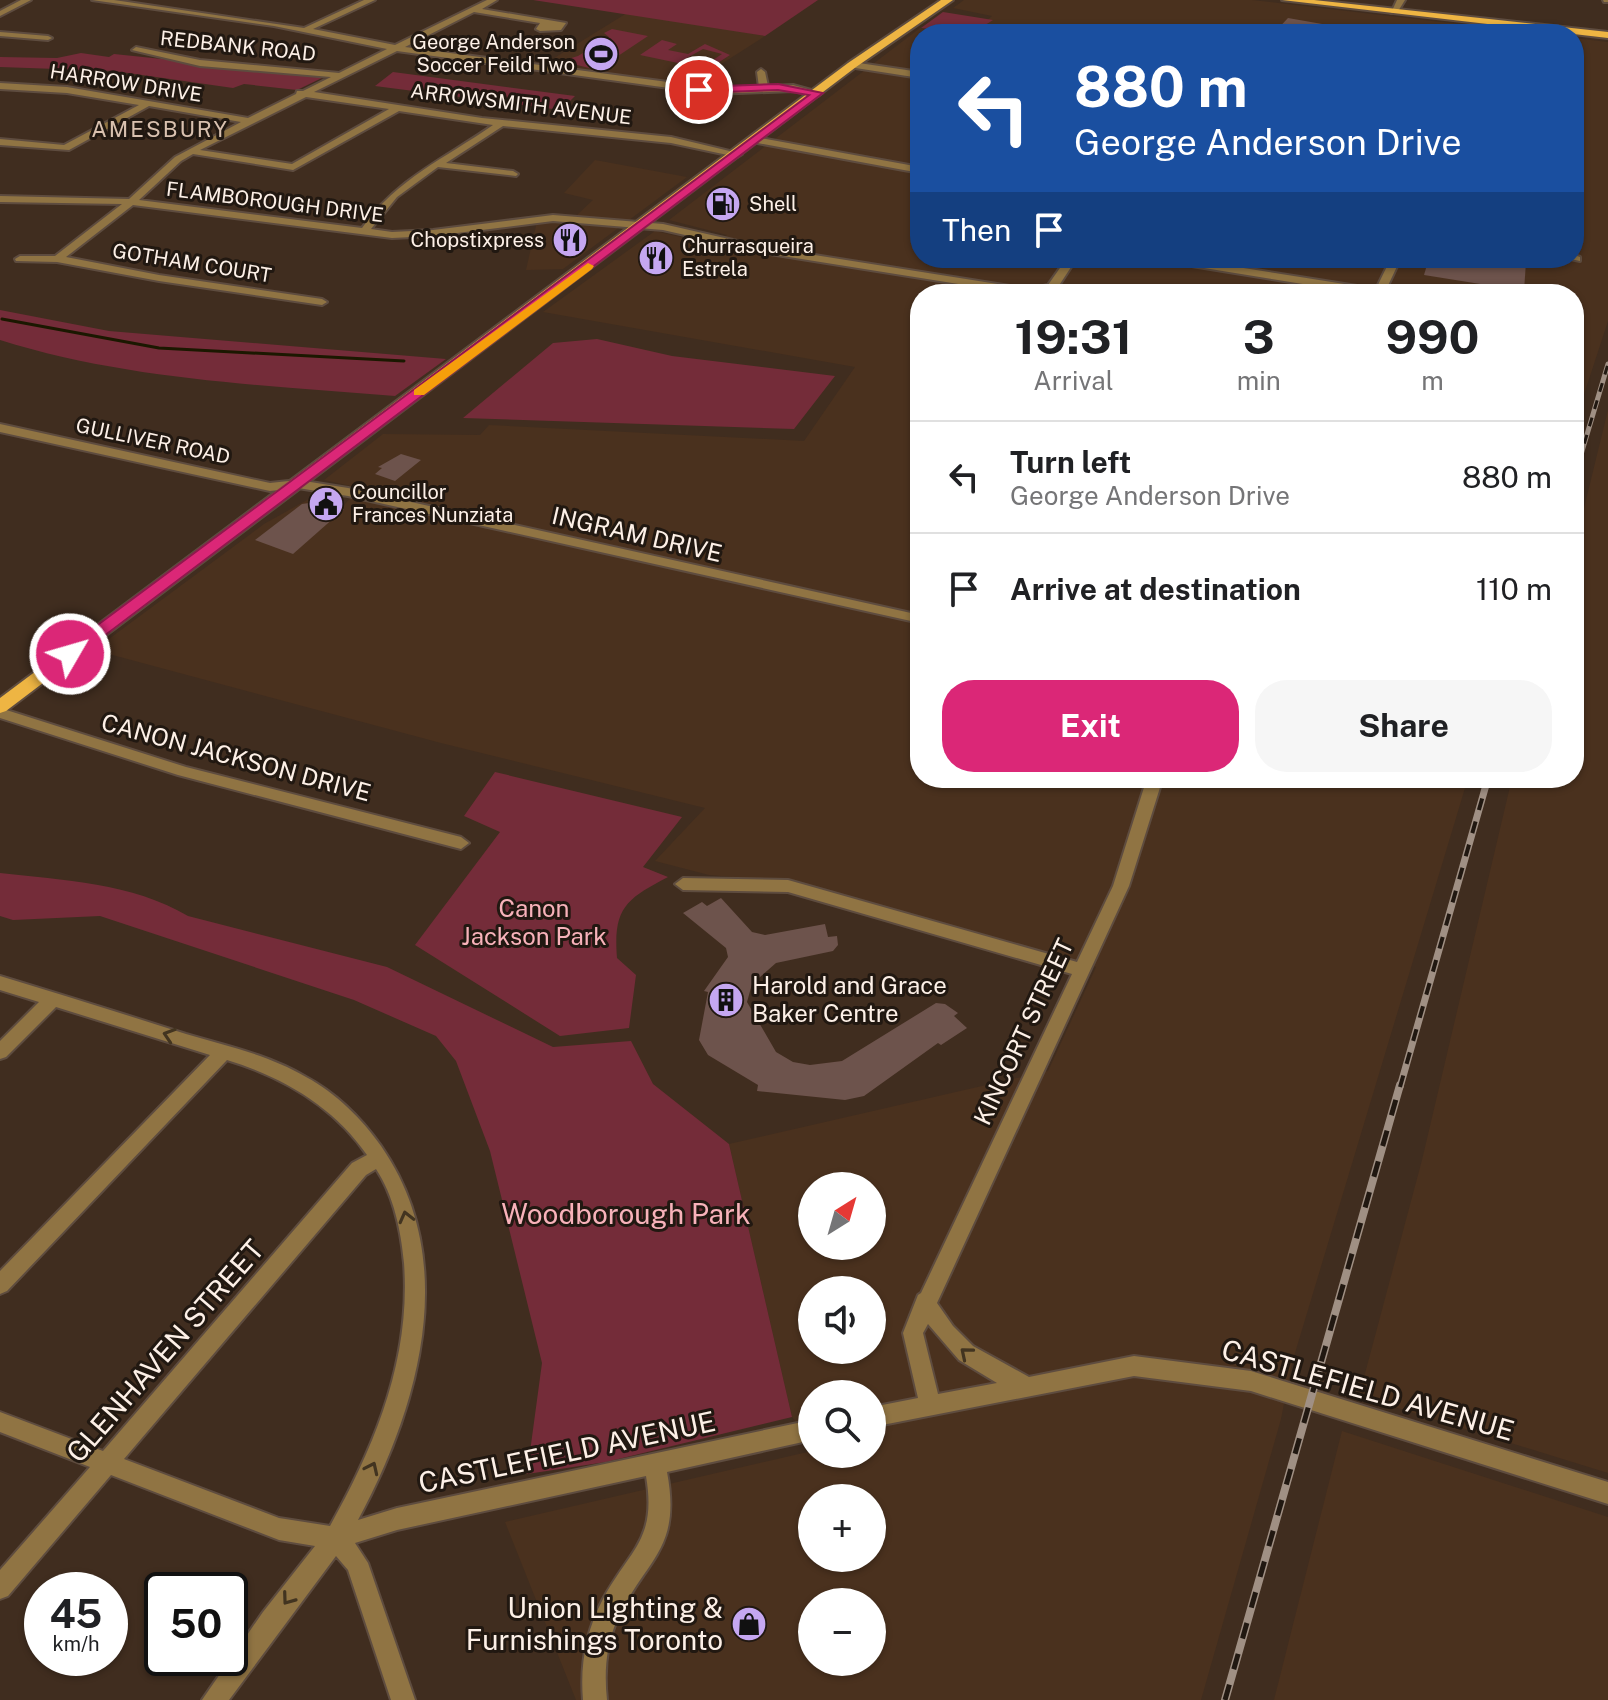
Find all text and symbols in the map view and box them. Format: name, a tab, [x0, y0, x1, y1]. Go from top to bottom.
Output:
street label: REDBANK ROAD	[159, 26, 317, 66]
place label: George Anderson Soccer Feild Two	[412, 30, 575, 77]
sports icon: George Anderson Soccer Feild Two	[582, 35, 620, 73]
text: 880 m	[1074, 54, 1248, 120]
pin	[665, 56, 733, 124]
icon: left	[942, 56, 1046, 160]
street label: HARROW DRIVE	[48, 59, 204, 107]
icon: arrive	[677, 68, 721, 112]
street label: ARROWSMITH AVENUE	[409, 79, 633, 129]
district label: AMESBURY	[91, 116, 229, 142]
text: George Anderson Drive	[1074, 121, 1462, 163]
street label: FLAMBOROUGH DRIVE	[165, 177, 385, 227]
fuel station icon: Shell	[704, 185, 742, 223]
place label: Shell	[749, 192, 797, 216]
icon: arrive	[1027, 208, 1071, 252]
text: Then	[942, 212, 1011, 248]
restaurant icon: Chopstixpress	[551, 221, 589, 259]
place label: Chopstixpress	[411, 228, 544, 252]
place label: Churrasqueira Estrela	[682, 234, 814, 281]
street label: GOTHAM COURT	[111, 239, 273, 287]
restaurant icon: Churrasqueira Estrela	[637, 239, 675, 277]
text: 19:31	[1015, 308, 1132, 365]
text: 3	[1243, 308, 1275, 365]
text: 990	[1385, 308, 1479, 365]
text: Arrival	[1033, 365, 1114, 396]
text: min	[1237, 365, 1281, 396]
text: m	[1421, 365, 1444, 396]
street label: GULLIVER ROAD	[74, 413, 232, 469]
text: Turn left	[1010, 444, 1131, 480]
icon: left	[942, 455, 986, 499]
text: 880 m	[1462, 459, 1552, 495]
place label: Councillor Frances Nunziata	[352, 480, 513, 527]
text: George Anderson Drive	[1010, 480, 1290, 511]
public building icon: Councillor Frances Nunziata	[307, 485, 345, 523]
street label: INGRAM DRIVE	[549, 501, 725, 567]
icon: arrive	[942, 567, 986, 611]
text: Arrive at destination	[1010, 571, 1301, 607]
text: 110 m	[1476, 571, 1552, 607]
position arrow	[28, 612, 112, 696]
button: Exit	[942, 680, 1239, 772]
button: Share	[1255, 680, 1552, 772]
street label: CANON JACKSON DRIVE	[98, 708, 374, 807]
park label: Canon Jackson Park	[461, 894, 607, 950]
street label: KINCORT STREET	[968, 934, 1079, 1129]
place label: Harold and Grace Baker Centre	[752, 971, 947, 1027]
building icon: Harold and Grace Baker Centre	[707, 981, 745, 1019]
one-way arrow	[163, 1028, 176, 1044]
north arrow	[798, 1172, 886, 1260]
map controls	[798, 1172, 886, 1676]
park label: Woodborough Park	[501, 1197, 751, 1230]
one-way arrow	[399, 1211, 416, 1224]
street label: GLENHAVEN STREET	[59, 1233, 270, 1469]
button: sound	[798, 1276, 886, 1364]
street label: CASTLEFIELD AVENUE	[1218, 1332, 1518, 1447]
one-way arrow	[960, 1349, 975, 1363]
button: search	[798, 1380, 886, 1468]
street label: CASTLEFIELD AVENUE	[415, 1404, 718, 1499]
one-way arrow	[362, 1462, 378, 1476]
button: +	[798, 1484, 886, 1572]
speed limit sign: 50	[144, 1572, 248, 1676]
button: −	[798, 1588, 886, 1676]
text: 45	[50, 1590, 102, 1637]
one-way arrow	[283, 1590, 298, 1604]
place label: Union Lighting & Furnishings Toronto	[466, 1591, 723, 1656]
shop icon: Union Lighting & Furnishings Toronto	[730, 1605, 768, 1643]
text: km/h	[52, 1632, 100, 1656]

